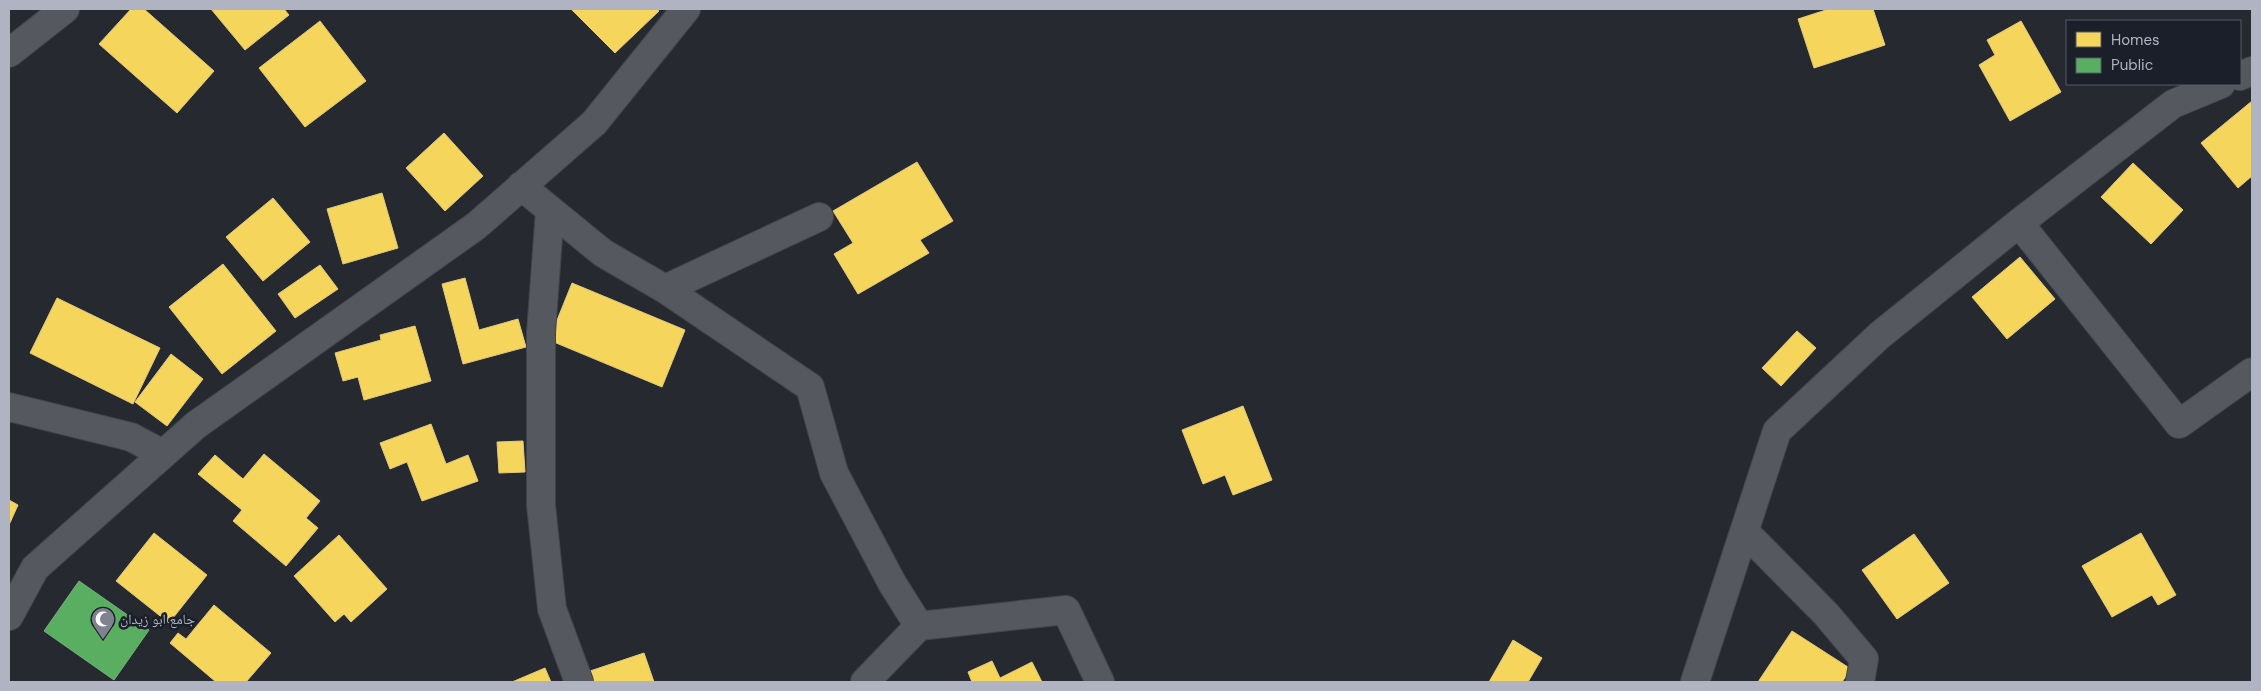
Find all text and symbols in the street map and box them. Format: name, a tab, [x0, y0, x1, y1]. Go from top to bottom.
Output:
legend	[2066, 20, 2241, 85]
text: Homes	[2111, 30, 2160, 50]
text: Public	[2111, 55, 2153, 75]
mosque icon: جامع ابو زيدان	[90, 606, 116, 640]
place label: جامع ابو زيدان	[120, 610, 195, 629]

